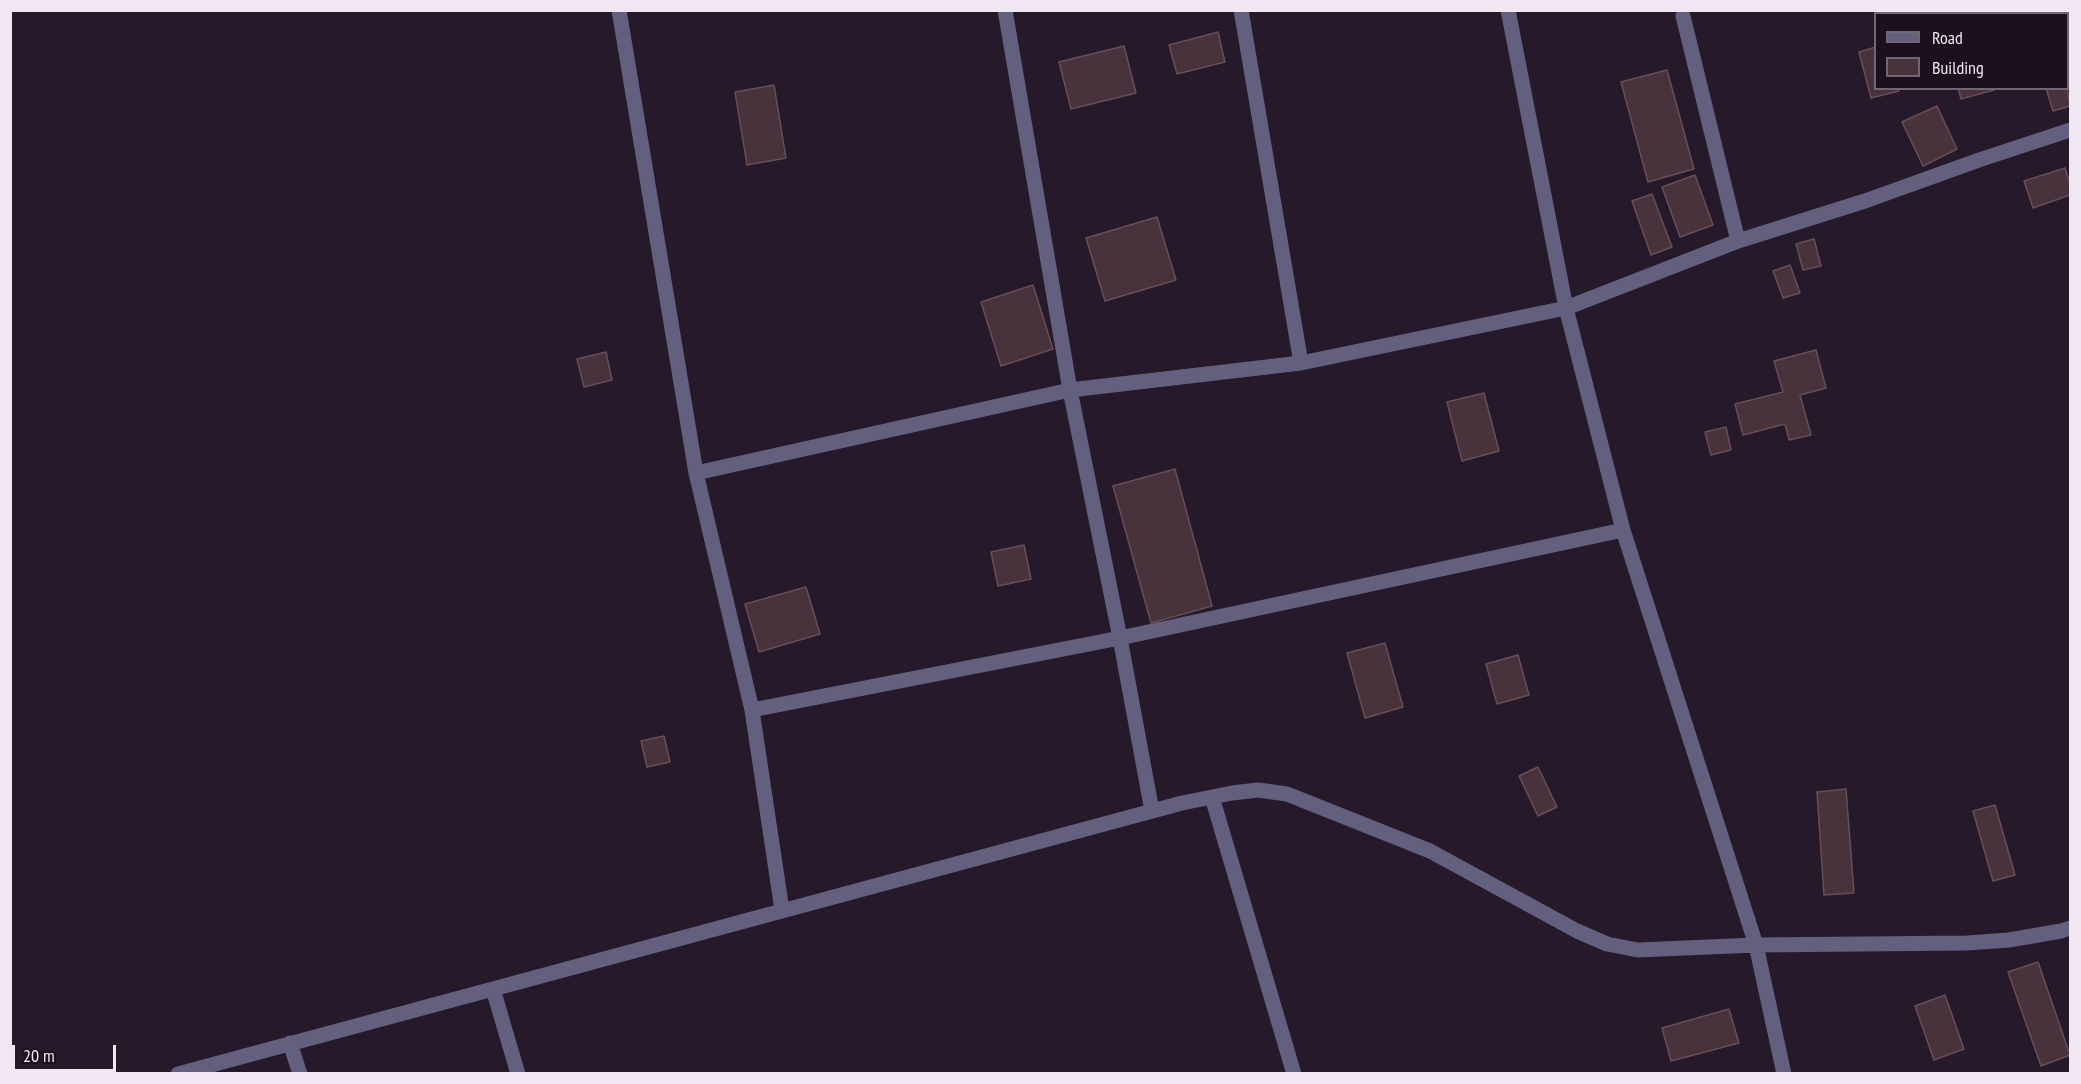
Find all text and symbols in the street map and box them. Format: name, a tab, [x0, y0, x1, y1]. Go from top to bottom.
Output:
legend	[1874, 12, 2069, 90]
text: Road	[1932, 26, 1963, 49]
text: Building	[1932, 56, 1984, 79]
scale bar	[15, 1033, 118, 1071]
text: 20 m	[23, 1044, 55, 1067]

